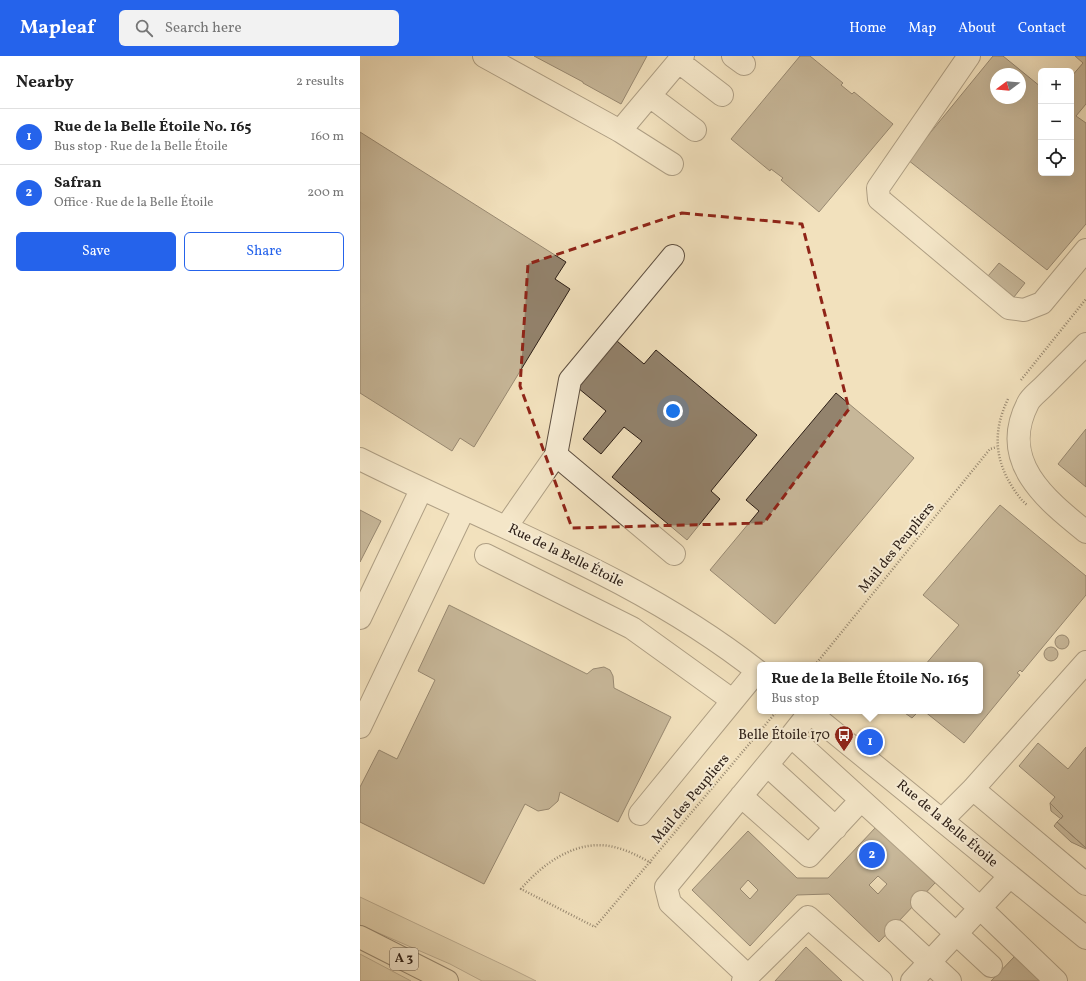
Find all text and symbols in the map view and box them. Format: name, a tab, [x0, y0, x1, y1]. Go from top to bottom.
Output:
search box	[119, 10, 399, 46]
text: Mapleaf	[20, 15, 95, 41]
icon: search	[133, 17, 155, 39]
text: Search here	[165, 18, 242, 39]
text: Home	[849, 19, 886, 38]
text: Map	[908, 19, 936, 38]
text: About	[958, 19, 996, 38]
text: Contact	[1018, 19, 1066, 38]
north arrow	[990, 68, 1026, 104]
map controls	[1038, 68, 1074, 176]
button: +	[1038, 68, 1074, 104]
text: Nearby	[16, 71, 74, 94]
text: 2 results	[296, 73, 344, 91]
button: −	[1038, 104, 1074, 140]
text: Rue de la Belle Étoile No. 165	[54, 117, 252, 138]
text: 1	[26, 128, 32, 146]
text: 160 m	[310, 128, 344, 146]
text: Bus stop · Rue de la Belle Étoile	[54, 138, 228, 156]
button: locate	[1038, 140, 1074, 176]
text: Safran	[54, 173, 102, 194]
text: 2	[26, 184, 32, 202]
text: 200 m	[307, 184, 344, 202]
text: Office · Rue de la Belle Étoile	[54, 194, 214, 212]
button: Save	[16, 232, 176, 271]
button: Share	[184, 232, 344, 271]
your location	[663, 401, 683, 421]
street label: Mail des Peupliers	[854, 499, 940, 597]
street label: Rue de la Belle Étoile	[505, 520, 628, 593]
popup	[757, 662, 983, 714]
text: Rue de la Belle Étoile No. 165	[771, 669, 969, 690]
text: Bus stop	[771, 690, 819, 708]
bus stop icon: Belle Étoile 170	[833, 724, 855, 752]
place label: Belle Étoile 170	[738, 726, 830, 745]
pin: 1	[857, 727, 883, 757]
street label: Mail des Peupliers	[648, 750, 734, 848]
street label: Rue de la Belle Étoile	[892, 776, 1002, 872]
pin: 2	[859, 840, 885, 870]
road number: A 3	[390, 948, 418, 970]

